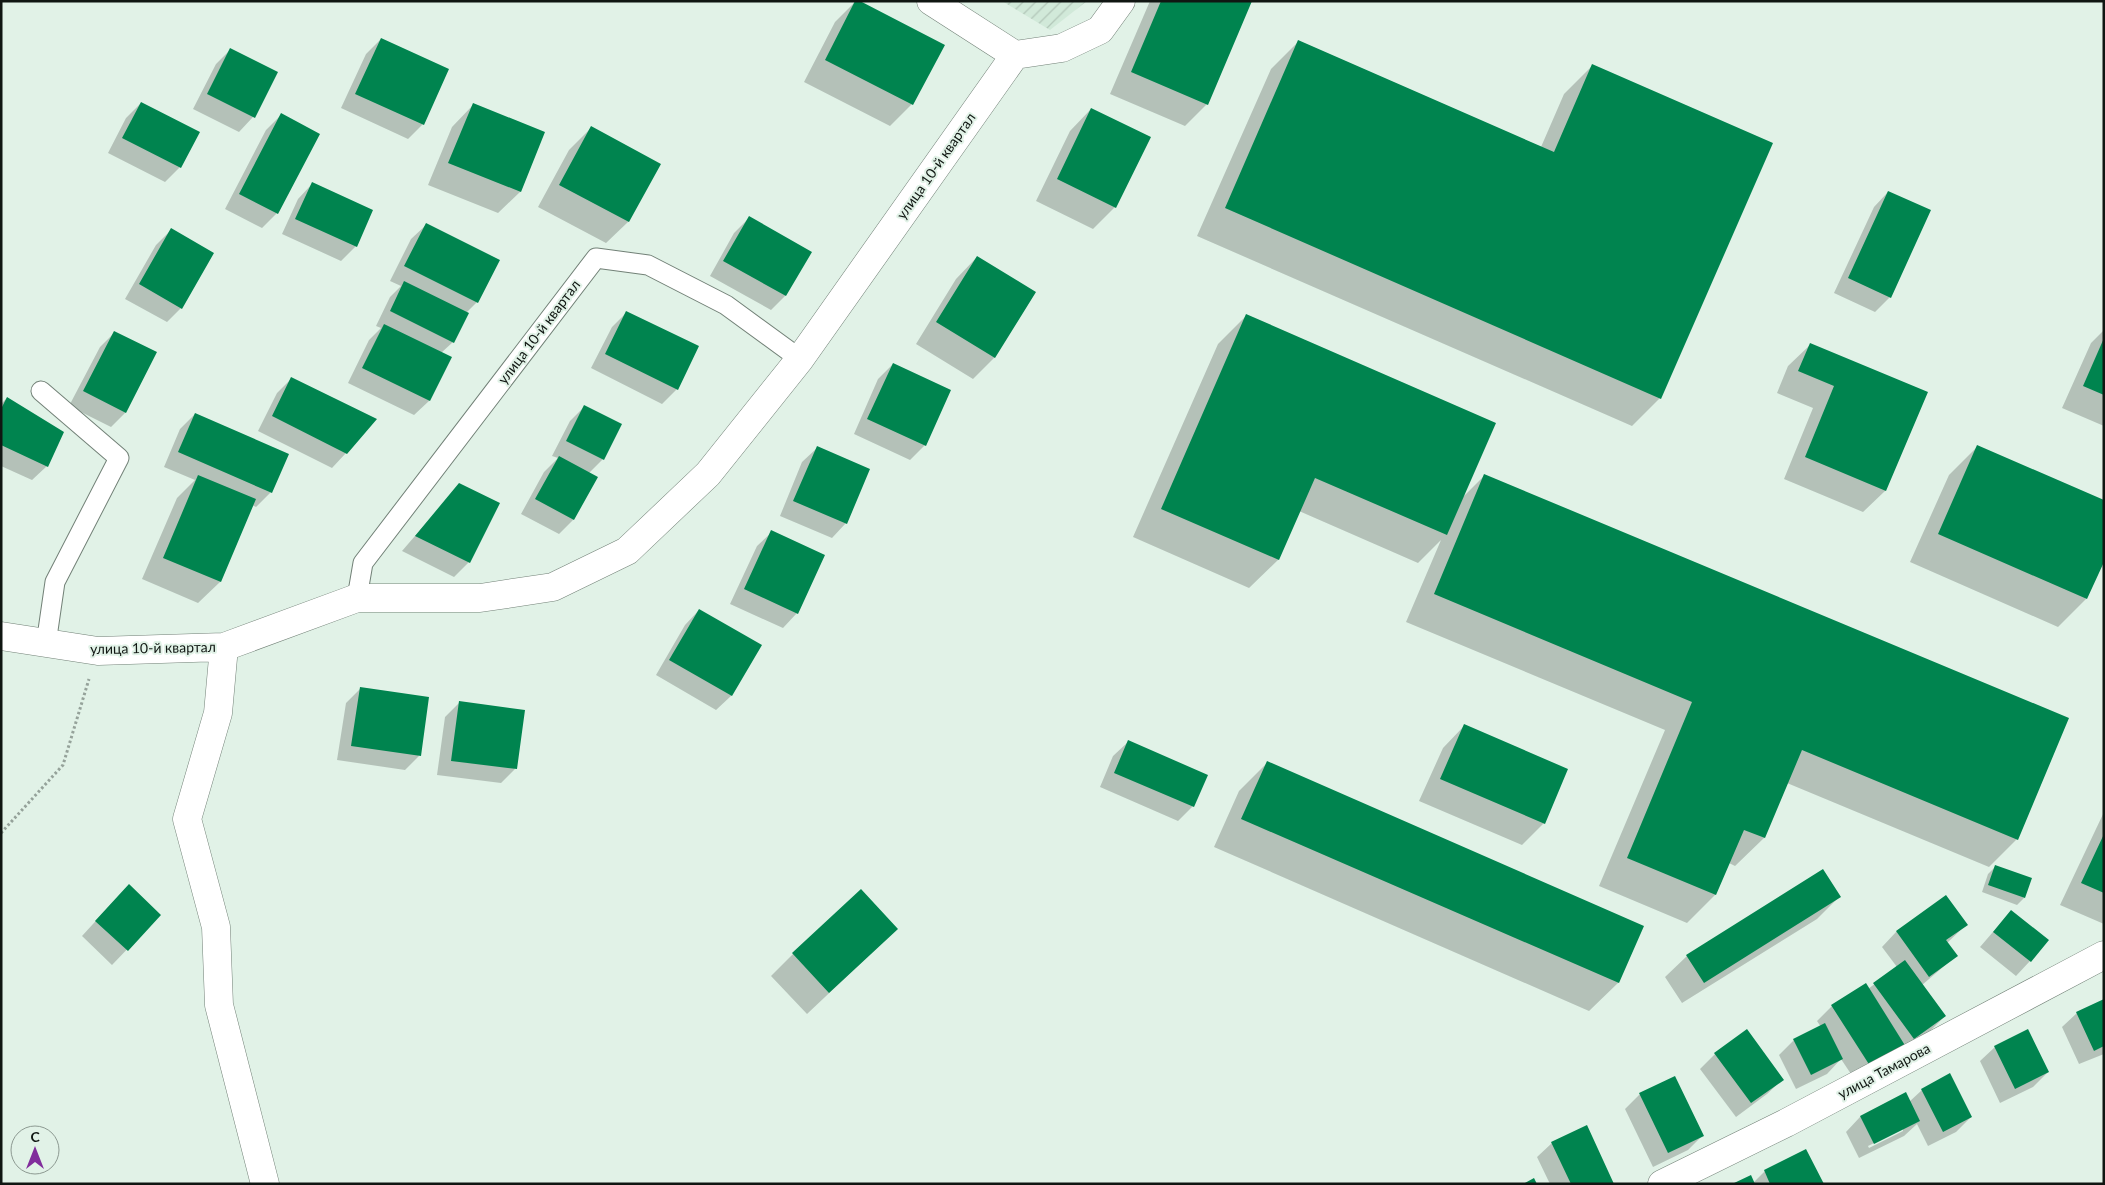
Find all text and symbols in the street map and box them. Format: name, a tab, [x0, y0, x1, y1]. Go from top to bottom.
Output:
street label: улица 10-й квартал	[893, 109, 979, 222]
street label: улица 10-й квартал	[494, 276, 583, 387]
street label: улица 10-й квартал	[90, 638, 216, 657]
street label: улица Тамарова	[1835, 1039, 1933, 1102]
north arrow	[10, 1125, 60, 1175]
text: С	[30, 1128, 40, 1145]

